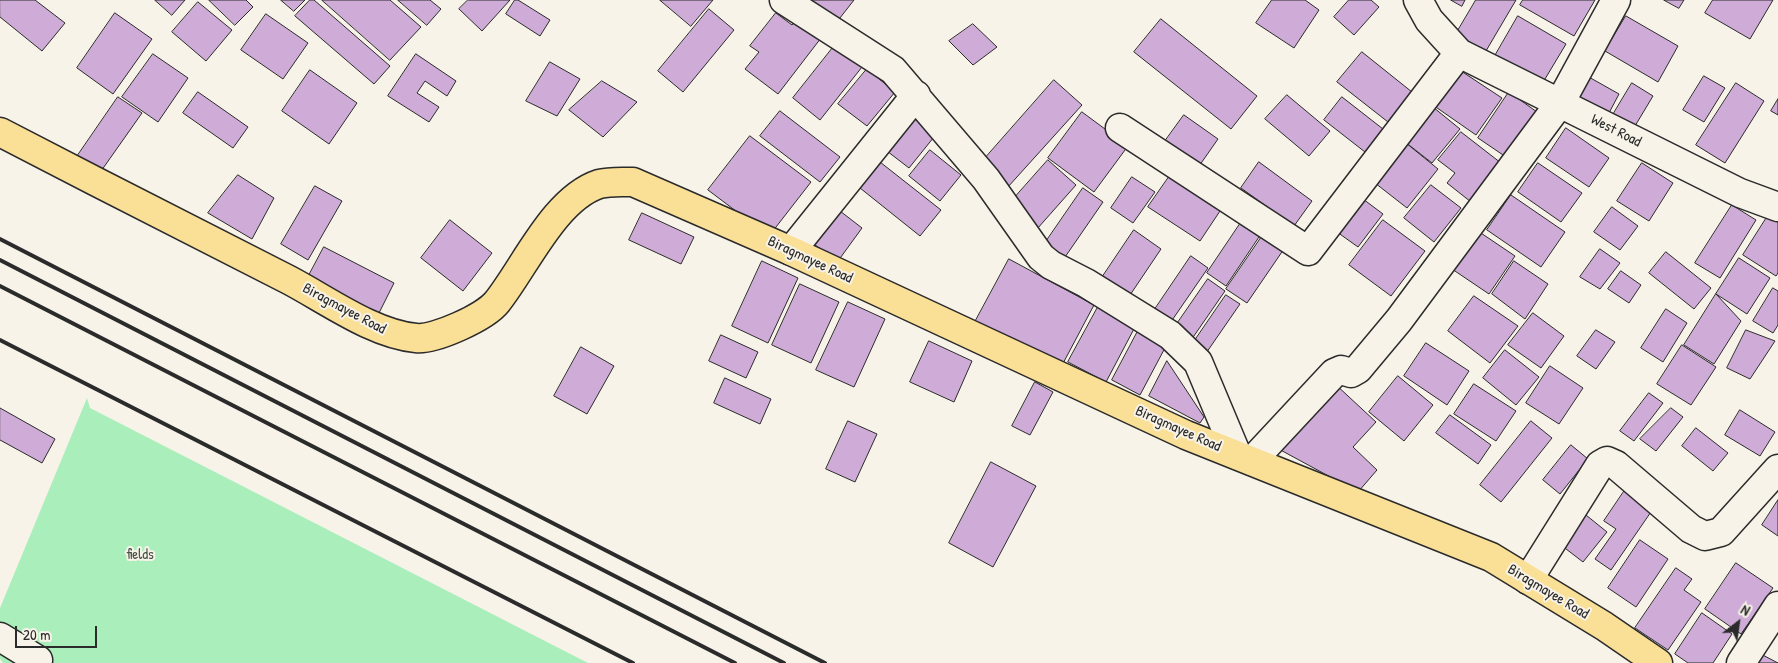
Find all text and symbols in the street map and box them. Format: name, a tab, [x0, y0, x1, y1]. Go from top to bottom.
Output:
street label: West Road	[1588, 111, 1644, 151]
street label: Biragmayee Road	[765, 232, 855, 288]
street label: Biragmayee Road	[299, 280, 389, 338]
street label: Biragmayee Road	[1132, 402, 1224, 456]
park label: fields	[126, 546, 154, 564]
street label: Biragmayee Road	[1504, 561, 1592, 623]
north arrow	[1713, 598, 1763, 648]
text: N	[1738, 599, 1754, 620]
scale bar	[18, 616, 100, 648]
text: 20 m	[23, 624, 50, 645]

